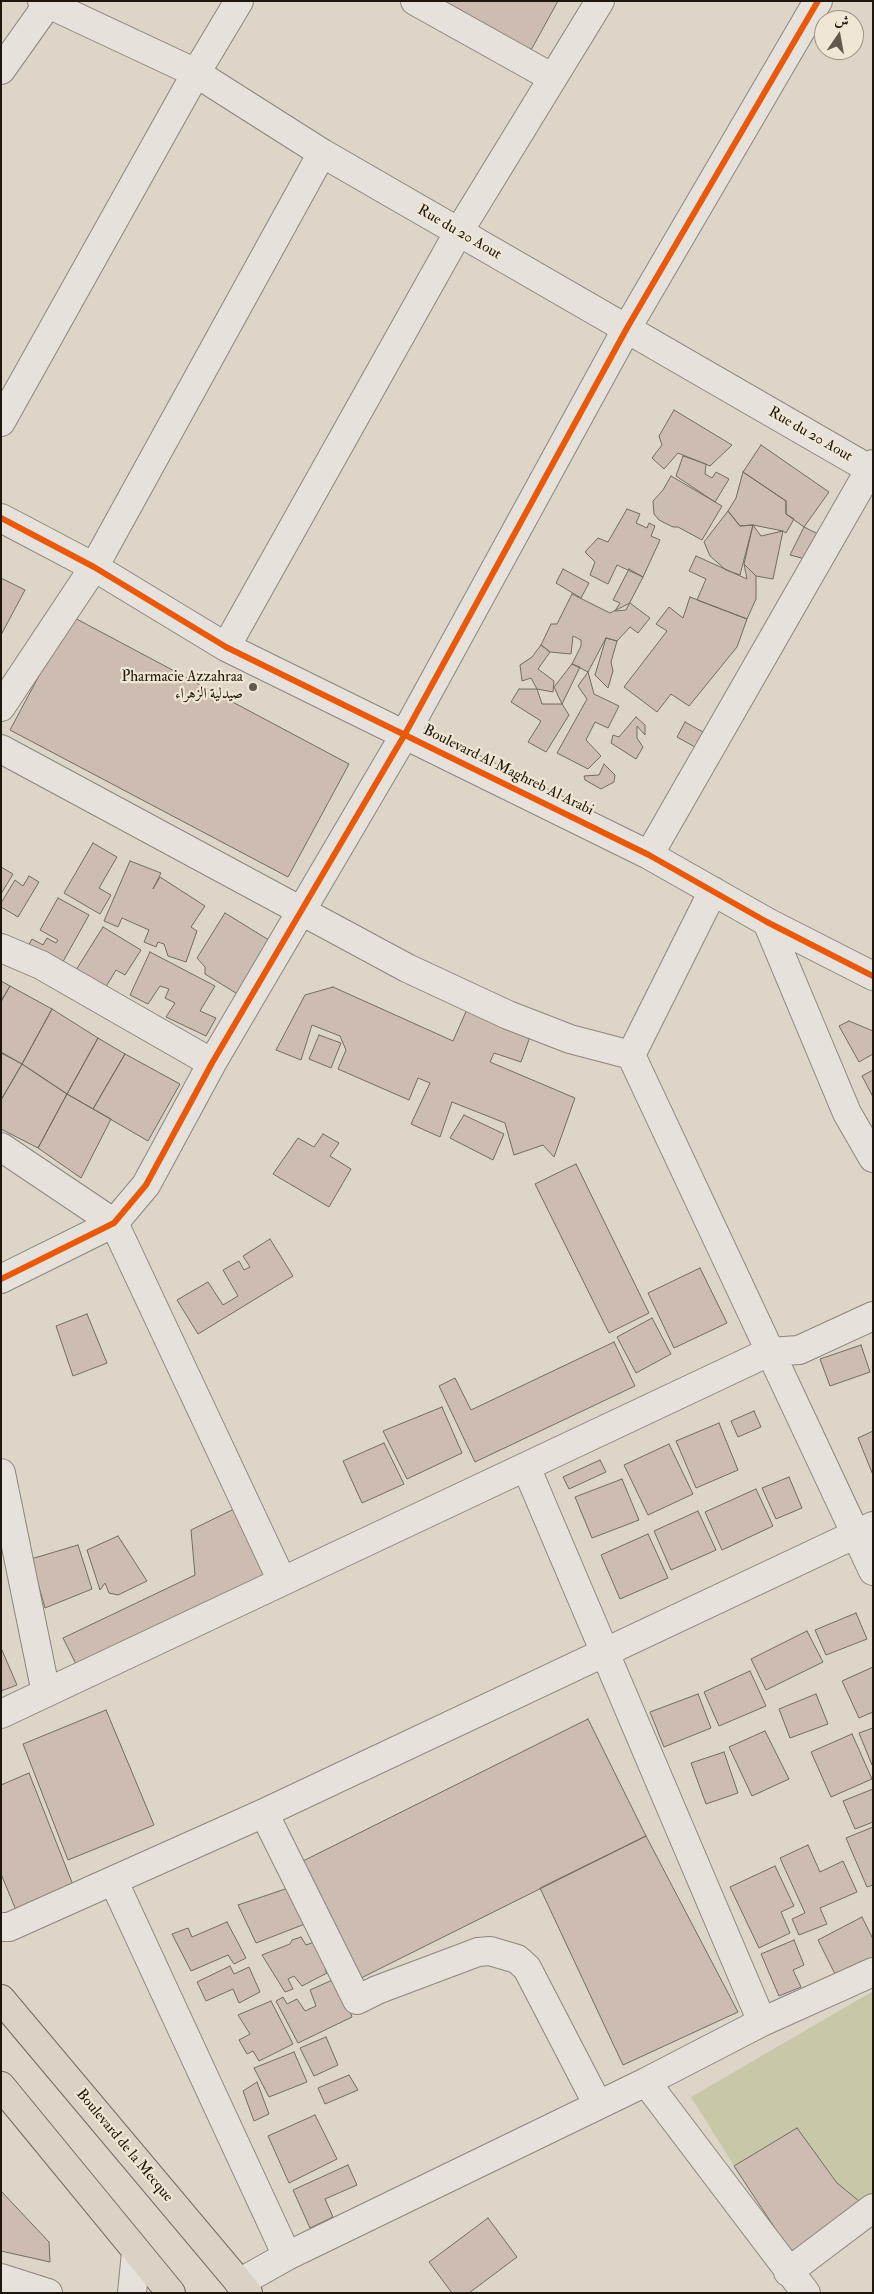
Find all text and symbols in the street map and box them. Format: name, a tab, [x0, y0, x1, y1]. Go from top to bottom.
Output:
north arrow	[814, 10, 864, 60]
text: ش	[833, 11, 851, 31]
street label: Rue du 20 Aout	[414, 202, 504, 264]
street label: Rue du 20 Aout	[765, 404, 855, 466]
place label: Pharmacie Azzahraa صيدلية الزهراء	[121, 669, 243, 704]
marker: Pharmacie Azzahraa صيدلية الزهراء	[247, 681, 259, 693]
street label: Boulevard Al Maghreb Al Arabi	[420, 722, 596, 820]
street label: Boulevard de la Mecque	[72, 2086, 176, 2206]

